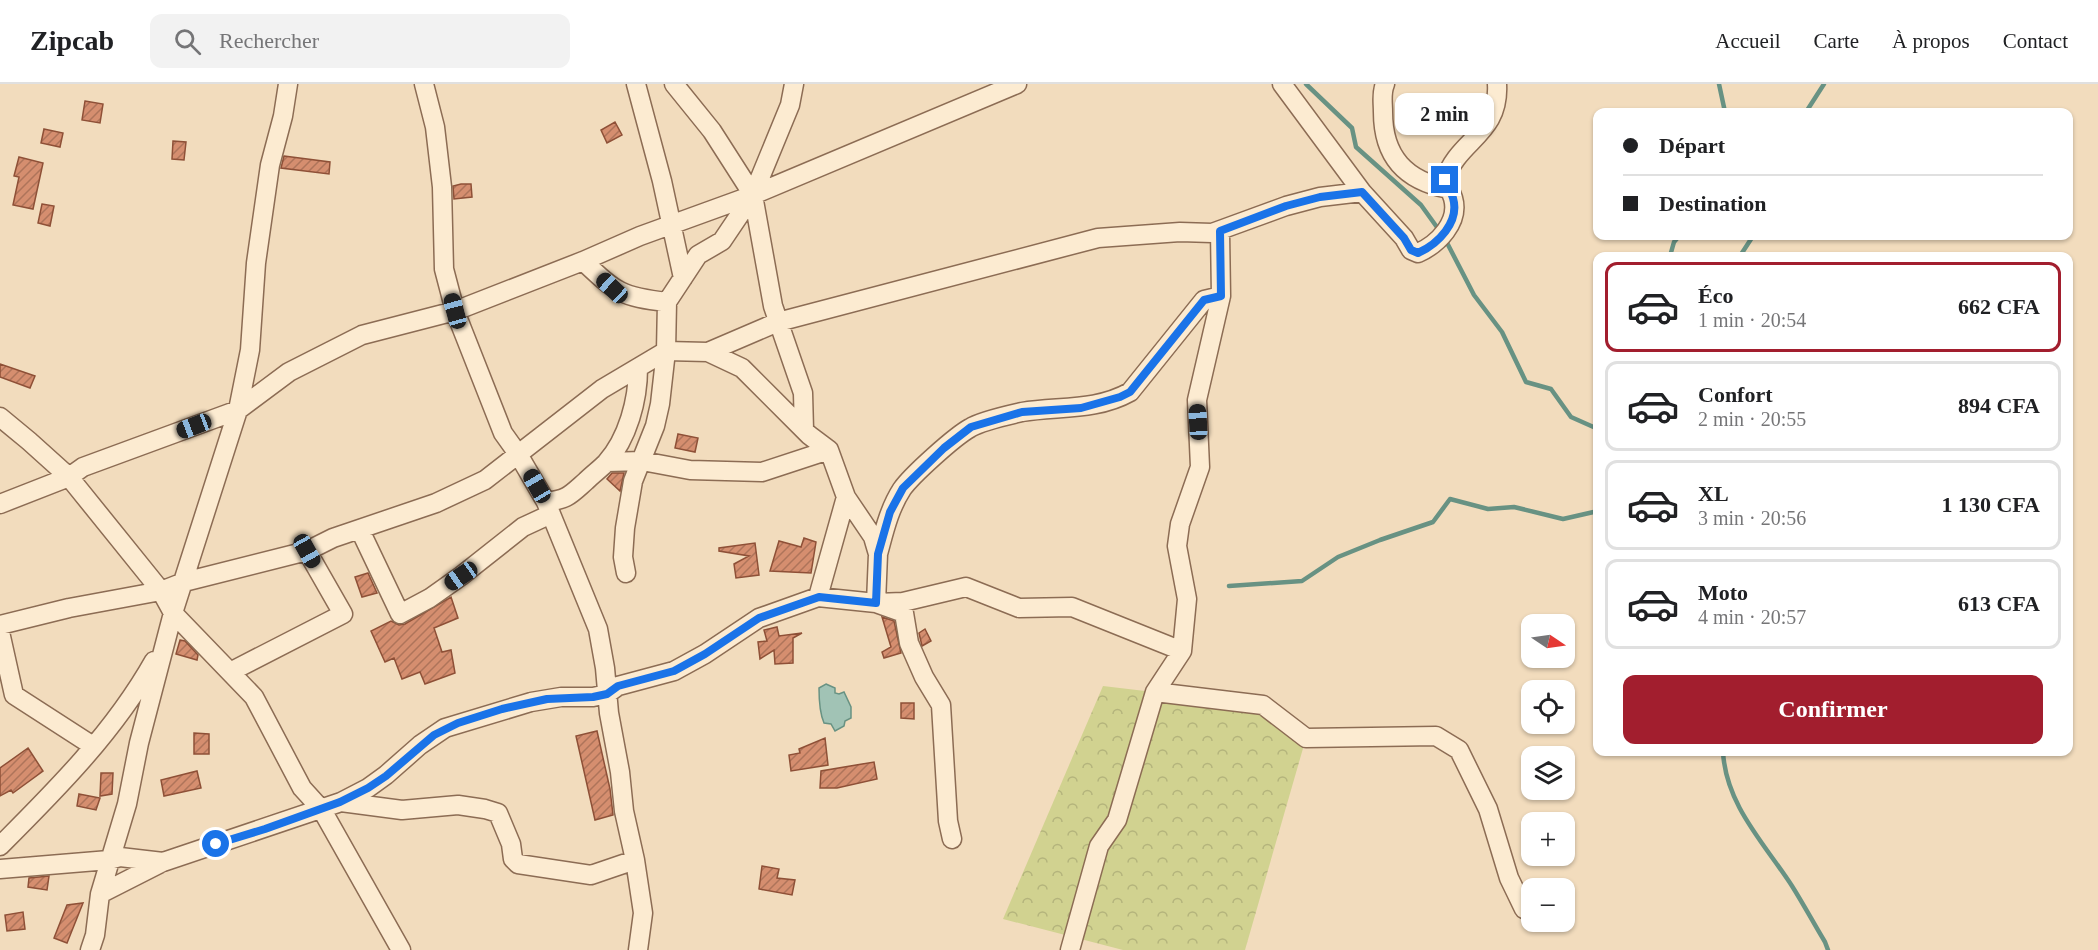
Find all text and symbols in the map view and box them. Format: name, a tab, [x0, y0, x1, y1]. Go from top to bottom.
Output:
search box	[150, 14, 570, 68]
text: Zipcab	[30, 25, 114, 56]
icon: search	[171, 25, 204, 58]
text: Rechercher	[219, 28, 319, 53]
text: Accueil	[1715, 29, 1781, 53]
text: Carte	[1814, 29, 1859, 53]
text: À propos	[1892, 29, 1970, 53]
text: Contact	[2003, 29, 2068, 53]
callout: 2 min	[1396, 93, 1494, 135]
text: 2 min	[1420, 103, 1469, 125]
text: Départ	[1659, 133, 1725, 158]
route end	[1431, 166, 1458, 193]
text: Destination	[1659, 191, 1767, 216]
car	[593, 269, 631, 307]
icon: car	[1626, 280, 1680, 334]
text: Éco	[1698, 283, 1733, 308]
car	[442, 291, 468, 331]
text: 662 CFA	[1958, 294, 2040, 319]
text: 1 min · 20:54	[1698, 309, 1806, 331]
icon: car	[1626, 379, 1680, 433]
text: Confort	[1698, 382, 1773, 407]
text: 894 CFA	[1958, 393, 2040, 418]
car	[1188, 404, 1208, 440]
text: 2 min · 20:55	[1698, 408, 1806, 430]
car	[174, 411, 214, 441]
car	[520, 466, 554, 506]
icon: car	[1626, 478, 1680, 532]
text: XL	[1698, 481, 1729, 506]
text: 1 130 CFA	[1941, 492, 2040, 517]
text: 3 min · 20:56	[1698, 507, 1806, 529]
car	[290, 531, 324, 571]
car	[441, 558, 481, 594]
icon: car	[1626, 577, 1680, 631]
text: Moto	[1698, 580, 1748, 605]
text: 613 CFA	[1958, 591, 2040, 616]
text: 4 min · 20:57	[1698, 606, 1806, 628]
north arrow	[1521, 614, 1575, 668]
map controls	[1521, 614, 1575, 932]
button: Confirmer	[1623, 675, 2043, 744]
button: locate	[1521, 680, 1575, 734]
button: layers	[1521, 746, 1575, 800]
button: +	[1521, 812, 1575, 866]
route start	[202, 830, 229, 857]
button: −	[1521, 878, 1575, 932]

